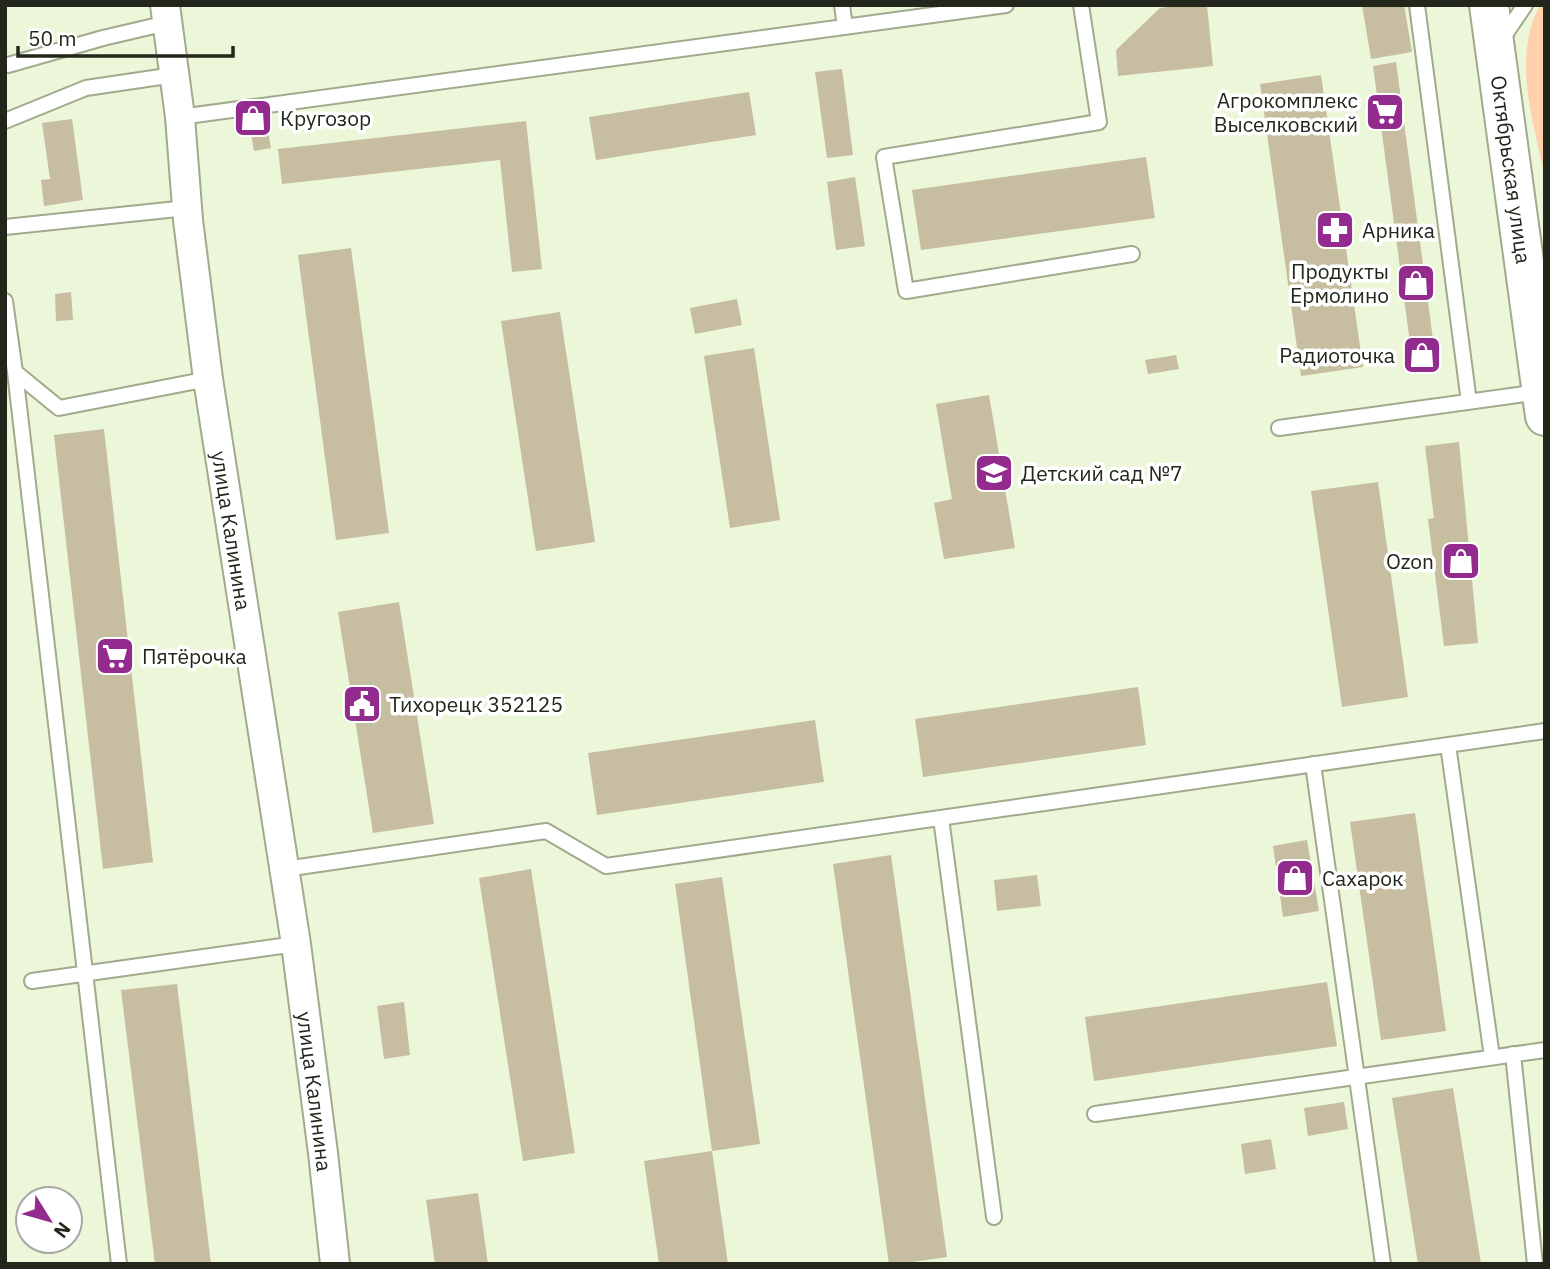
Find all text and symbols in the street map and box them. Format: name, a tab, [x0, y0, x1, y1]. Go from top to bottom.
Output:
scale bar	[18, 14, 233, 58]
text: 50 m	[28, 24, 77, 52]
street label: Октябрьская улица	[1485, 73, 1538, 265]
place label: Агрокомплекс Выселковский	[1214, 86, 1358, 138]
supermarket icon: Агрокомплекс Выселковский	[1364, 91, 1406, 133]
shop icon: Кругозор	[232, 97, 274, 139]
place label: Кругозор	[280, 104, 371, 132]
pharmacy icon: Арника	[1314, 209, 1356, 251]
place label: Арника	[1362, 216, 1435, 244]
place label: Продукты Ермолино	[1290, 257, 1389, 309]
shop icon: Продукты Ермолино	[1395, 262, 1437, 304]
shop icon: Радиоточка	[1401, 334, 1443, 376]
place label: Радиоточка	[1279, 341, 1395, 369]
street label: улица Калинина	[205, 449, 258, 612]
school or university icon: Детский сад №7	[973, 452, 1015, 494]
place label: Детский сад №7	[1021, 459, 1183, 487]
shop icon: Ozon	[1440, 540, 1482, 582]
place label: Ozon	[1386, 547, 1434, 575]
supermarket icon: Пятёрочка	[94, 635, 136, 677]
place label: Пятёрочка	[142, 642, 247, 670]
public building icon: Тихорецк 352125	[341, 683, 383, 725]
place label: Тихорецк 352125	[389, 690, 563, 718]
shop icon: Сахарок	[1274, 857, 1316, 899]
place label: Сахарок	[1322, 864, 1404, 892]
street label: улица Калинина	[291, 1010, 339, 1173]
north arrow	[14, 1185, 84, 1255]
text: N	[49, 1218, 76, 1243]

